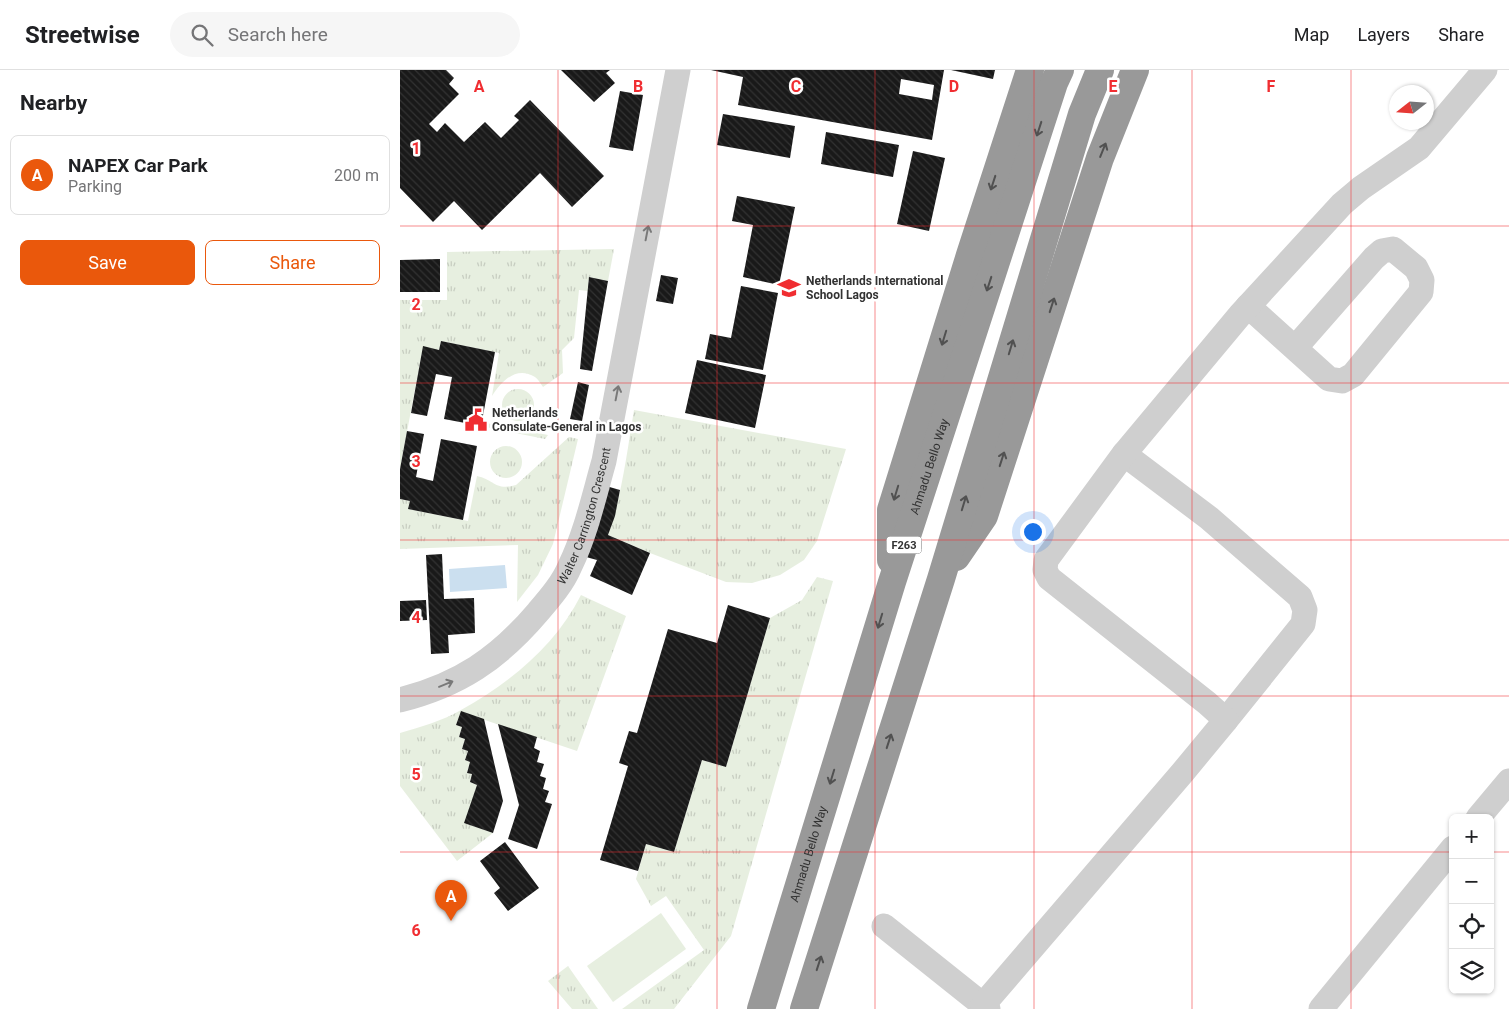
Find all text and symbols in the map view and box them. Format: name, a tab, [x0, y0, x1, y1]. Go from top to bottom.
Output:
search box	[170, 12, 520, 57]
text: Streetwise	[25, 21, 140, 49]
icon: search	[188, 21, 216, 49]
text: Search here	[228, 23, 328, 46]
text: Map	[1294, 24, 1329, 45]
text: Layers	[1357, 24, 1410, 45]
text: Share	[1438, 24, 1484, 45]
text: A	[474, 77, 485, 96]
text: B	[633, 77, 643, 96]
text: C	[791, 77, 801, 96]
text: D	[949, 77, 959, 96]
text: E	[1109, 77, 1118, 96]
text: F	[1267, 77, 1276, 96]
north arrow	[1389, 85, 1434, 130]
text: Nearby	[20, 91, 87, 115]
one-way arrow	[1034, 121, 1043, 136]
text: 1	[411, 139, 421, 158]
one-way arrow	[1099, 143, 1108, 158]
text: NAPEX Car Park	[68, 154, 208, 177]
text: A	[32, 166, 42, 185]
text: 200 m	[334, 166, 379, 185]
one-way arrow	[987, 174, 997, 190]
text: Parking	[68, 177, 122, 196]
one-way arrow	[643, 225, 653, 241]
button: Save	[20, 240, 195, 285]
button: Share	[205, 240, 380, 285]
place label: Netherlands International School Lagos	[806, 274, 943, 302]
school or university icon: Netherlands International School Lagos	[776, 275, 802, 301]
one-way arrow	[983, 275, 993, 291]
text: 2	[411, 295, 421, 314]
one-way arrow	[1048, 297, 1057, 313]
one-way arrow	[939, 329, 948, 345]
one-way arrow	[1007, 339, 1017, 355]
one-way arrow	[612, 385, 622, 401]
place label: Netherlands Consulate-General in Lagos	[492, 406, 641, 434]
public building icon: Netherlands Consulate-General in Lagos	[463, 407, 489, 433]
street label: Ahmadu Bello Way	[907, 417, 952, 516]
street label: Walter Carrington Crescent	[555, 446, 613, 587]
text: 3	[411, 452, 421, 471]
one-way arrow	[998, 452, 1007, 468]
one-way arrow	[891, 485, 900, 500]
one-way arrow	[960, 495, 970, 511]
your location	[1020, 519, 1046, 545]
road number: F263	[886, 536, 922, 554]
text: 4	[411, 608, 421, 627]
one-way arrow	[874, 613, 884, 629]
one-way arrow	[438, 679, 453, 689]
one-way arrow	[885, 733, 895, 749]
text: 5	[411, 765, 421, 784]
one-way arrow	[827, 768, 836, 784]
street label: Ahmadu Bello Way	[787, 804, 830, 904]
map controls	[1449, 814, 1494, 994]
button: +	[1449, 814, 1494, 859]
button: −	[1449, 859, 1494, 904]
pin: A	[435, 880, 467, 921]
button: locate	[1449, 904, 1494, 949]
text: 6	[411, 921, 421, 940]
button: layers	[1449, 949, 1494, 994]
one-way arrow	[814, 955, 824, 971]

